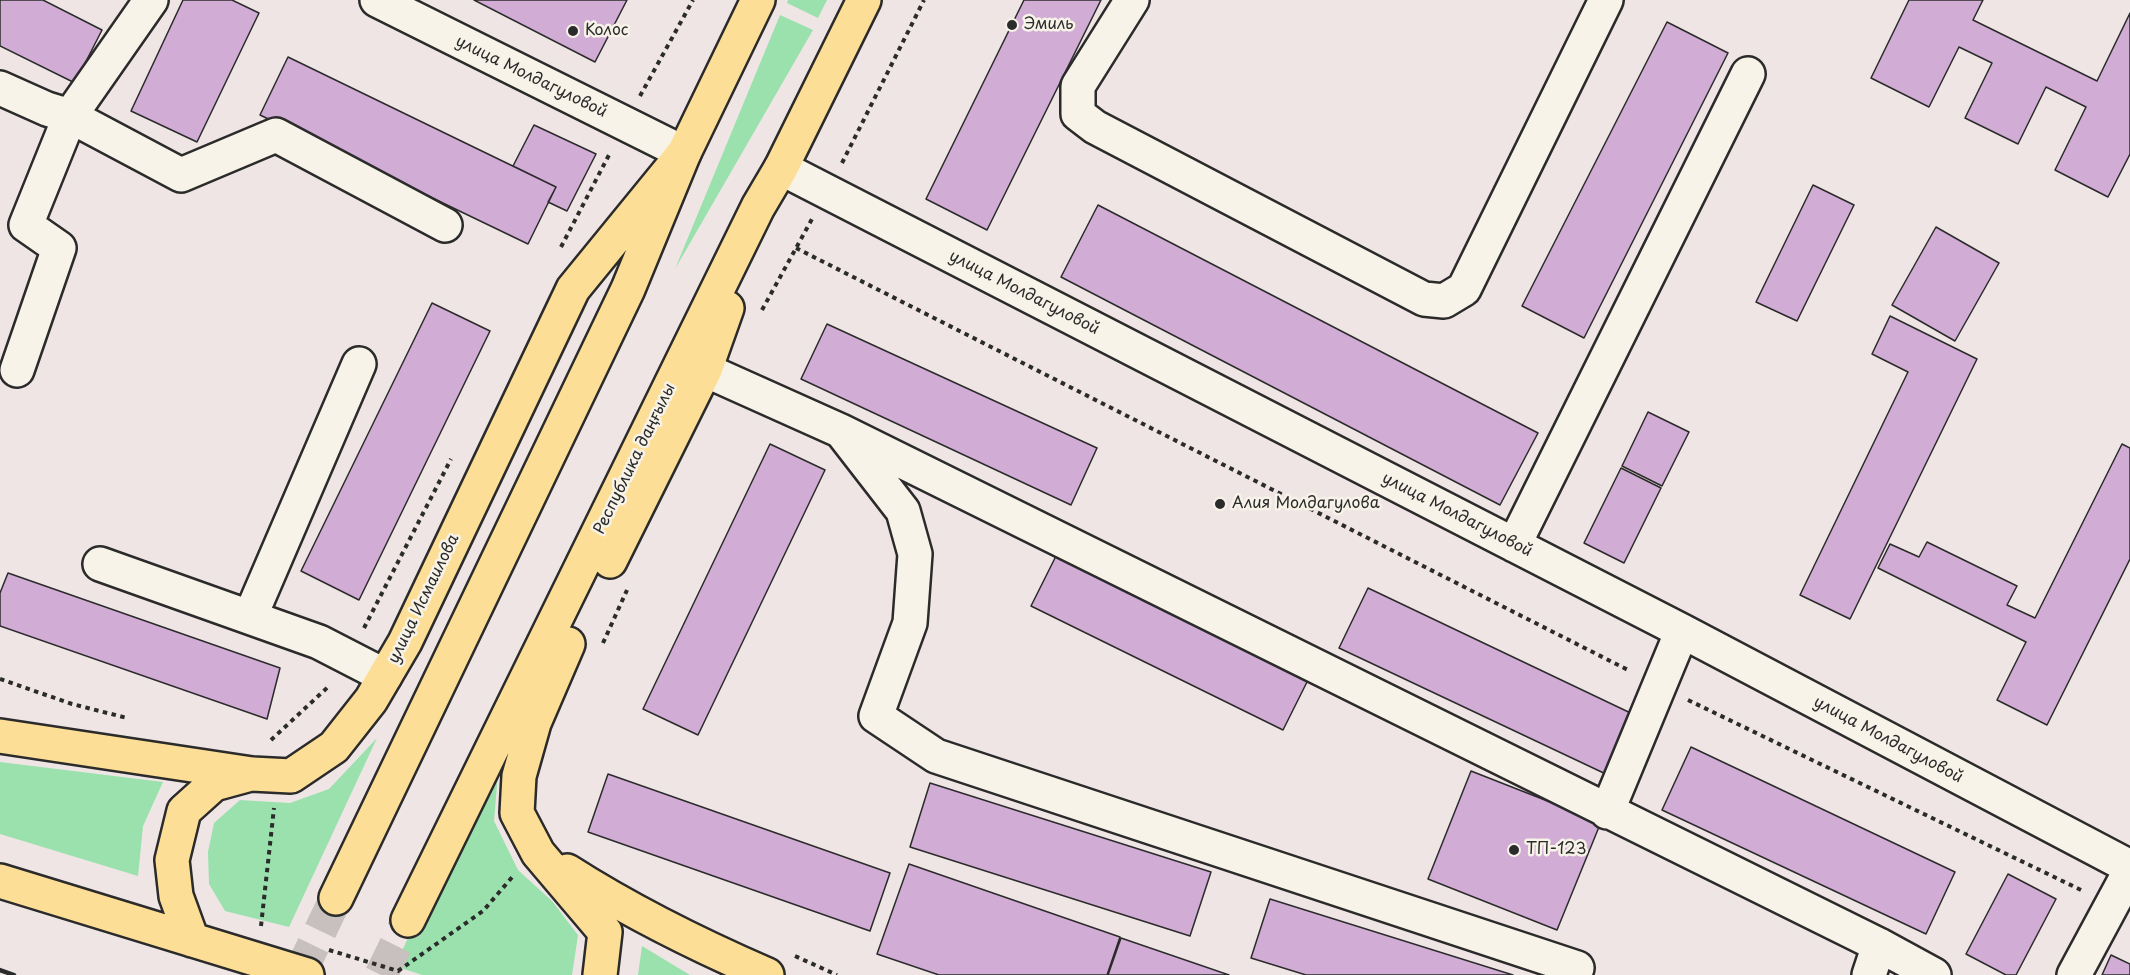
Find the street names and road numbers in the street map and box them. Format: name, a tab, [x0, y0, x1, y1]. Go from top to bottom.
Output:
street label: улица Молдагуловой	[452, 32, 610, 122]
street label: улица Молдагуловой	[946, 247, 1102, 339]
street label: Республика даңғылы	[590, 380, 680, 538]
street label: улица Молдагуловой	[1379, 469, 1535, 561]
street label: улица Исмаилова	[384, 531, 464, 667]
street label: улица Молдагуловой	[1810, 693, 1966, 787]

